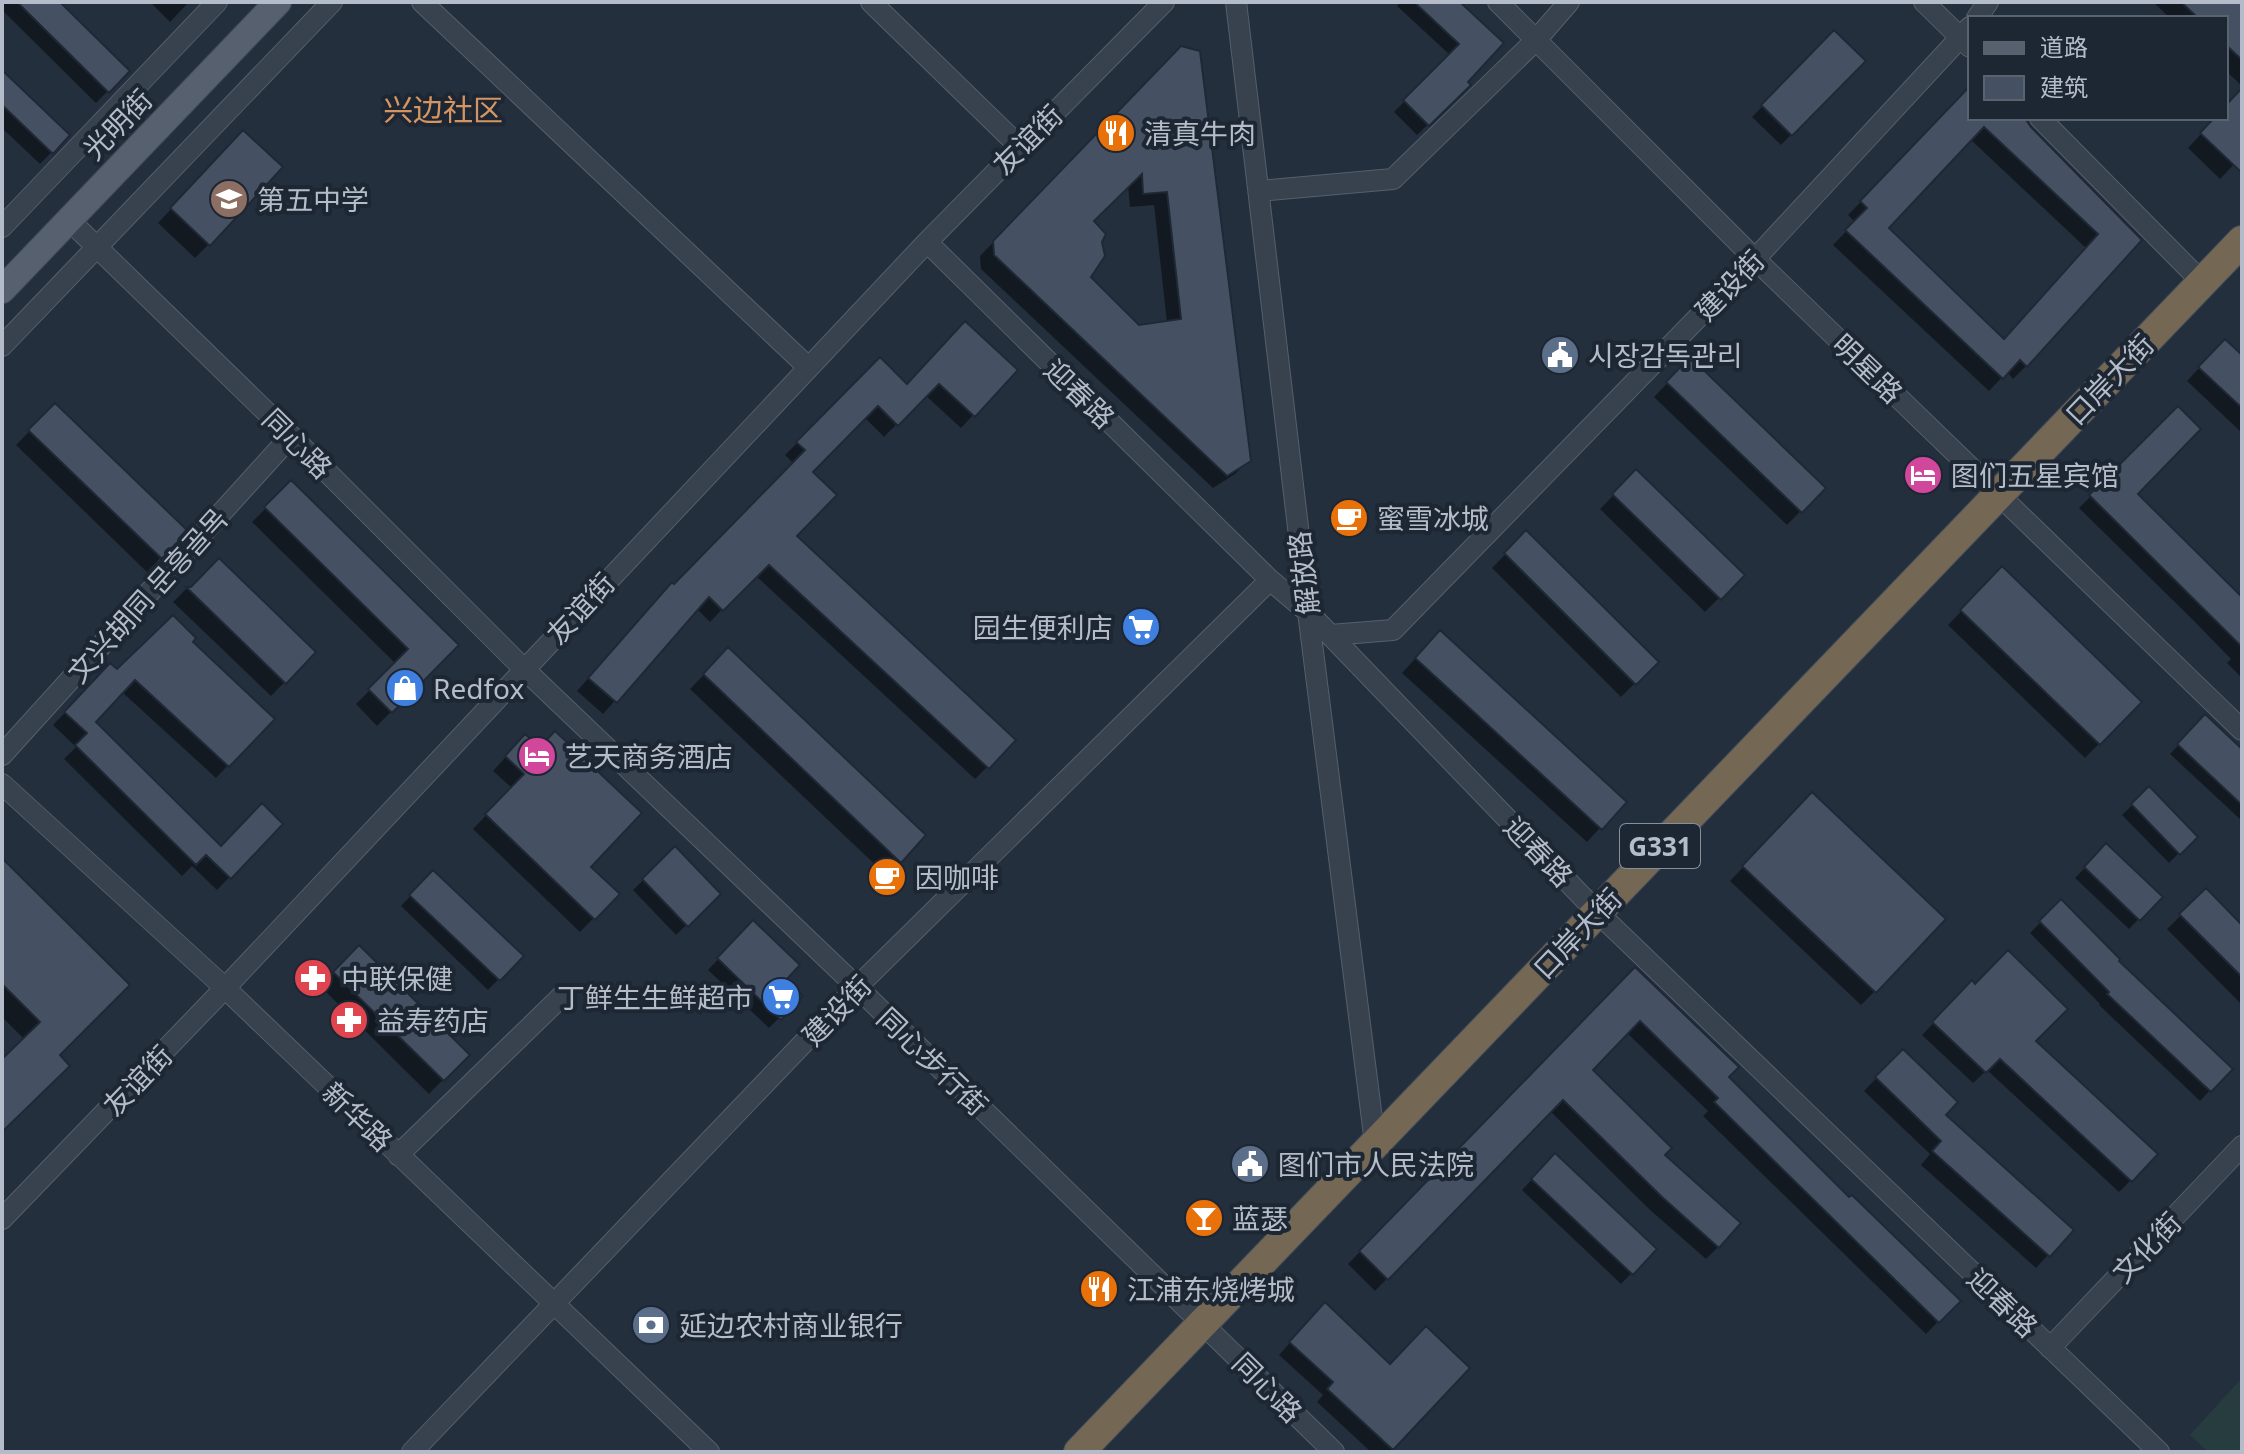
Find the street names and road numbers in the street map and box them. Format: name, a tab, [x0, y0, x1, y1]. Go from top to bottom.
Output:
street label: 光明街	[74, 81, 160, 167]
street label: 友谊街	[984, 96, 1070, 182]
street label: 建设街	[1686, 242, 1772, 328]
street label: 明星路	[1825, 325, 1911, 411]
street label: 口岸大街	[2056, 326, 2162, 432]
street label: 迎春路	[1037, 350, 1123, 436]
street label: 同心路	[255, 400, 341, 486]
street label: 文兴胡同 문흥골목	[58, 500, 236, 690]
street label: 解放路	[1279, 529, 1327, 617]
street label: 友谊街	[537, 564, 623, 652]
street label: 迎春路	[1496, 808, 1582, 894]
road number: G331	[1620, 824, 1700, 868]
street label: 口岸大街	[1524, 880, 1630, 986]
street label: 建设街	[793, 967, 879, 1053]
street label: 同心步行街	[869, 999, 997, 1123]
street label: 友谊街	[94, 1037, 180, 1123]
street label: 新华路	[315, 1073, 401, 1159]
street label: 文化街	[2103, 1204, 2189, 1290]
street label: 迎春路	[1960, 1259, 2046, 1345]
street label: 同心路	[1225, 1344, 1311, 1430]

